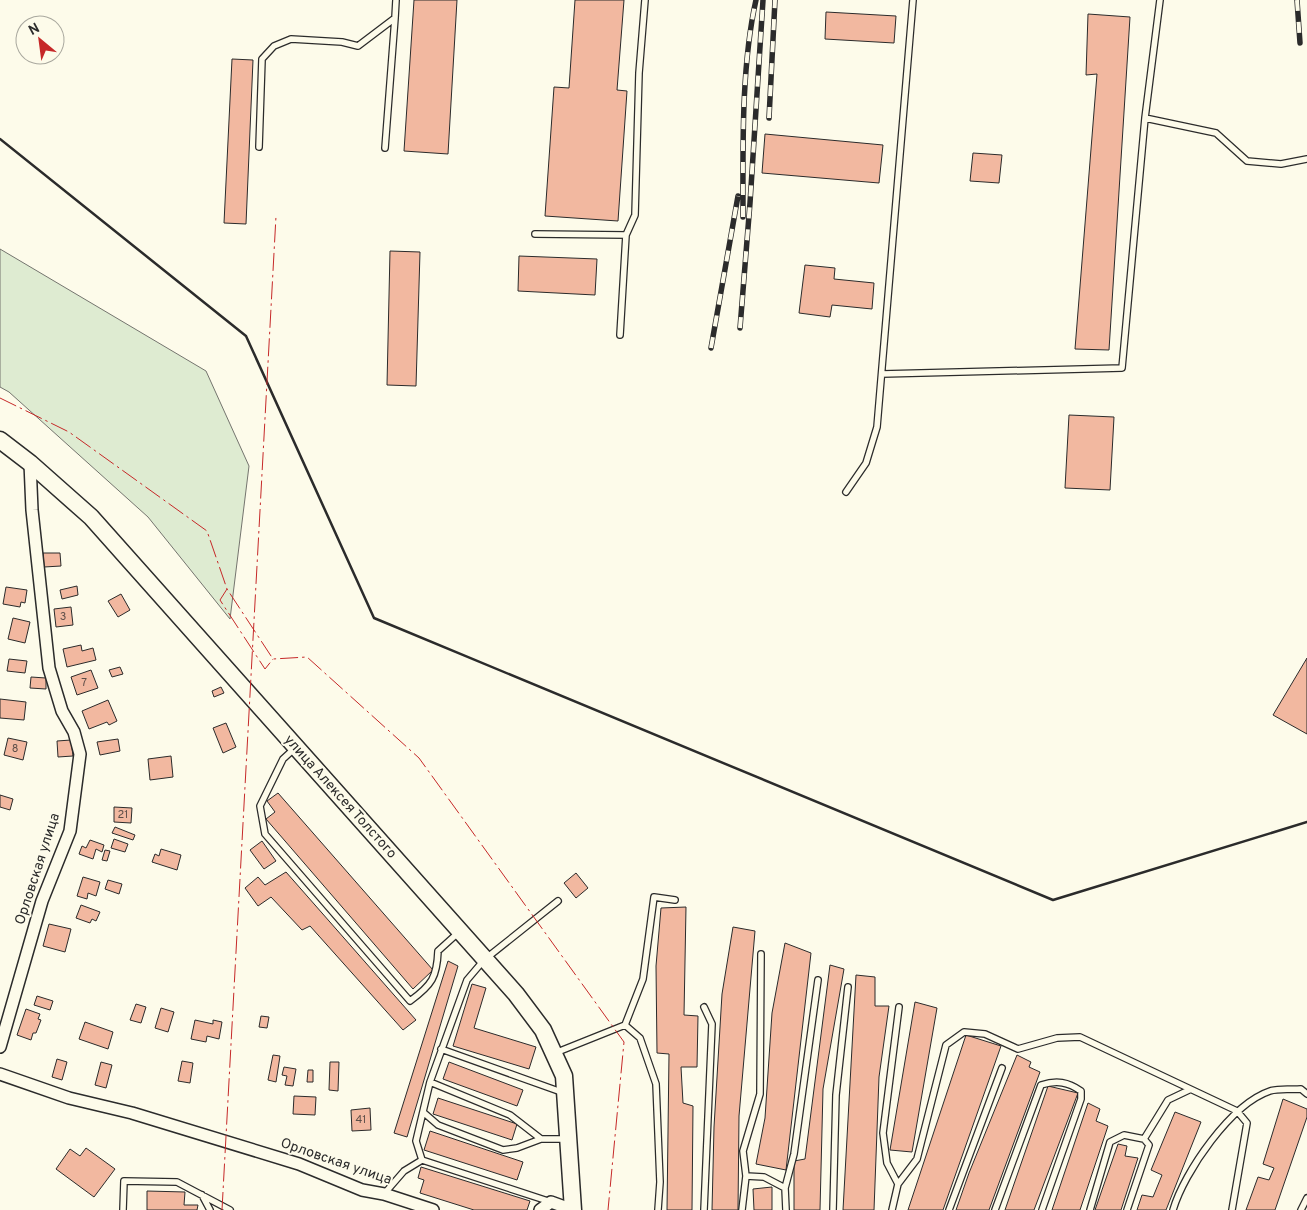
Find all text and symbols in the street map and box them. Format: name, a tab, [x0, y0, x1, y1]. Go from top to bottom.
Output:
north arrow	[15, 15, 65, 65]
text: N	[26, 20, 43, 40]
house number: 3	[60, 610, 66, 624]
house number: 7	[81, 676, 87, 690]
street label: улица Алексея Толстого	[280, 732, 400, 862]
house number: 8	[12, 742, 18, 756]
house number: 21	[118, 808, 128, 822]
street label: Орловская улица	[12, 811, 64, 927]
house number: 41	[356, 1113, 366, 1127]
street label: Орловская улица	[278, 1135, 394, 1189]

